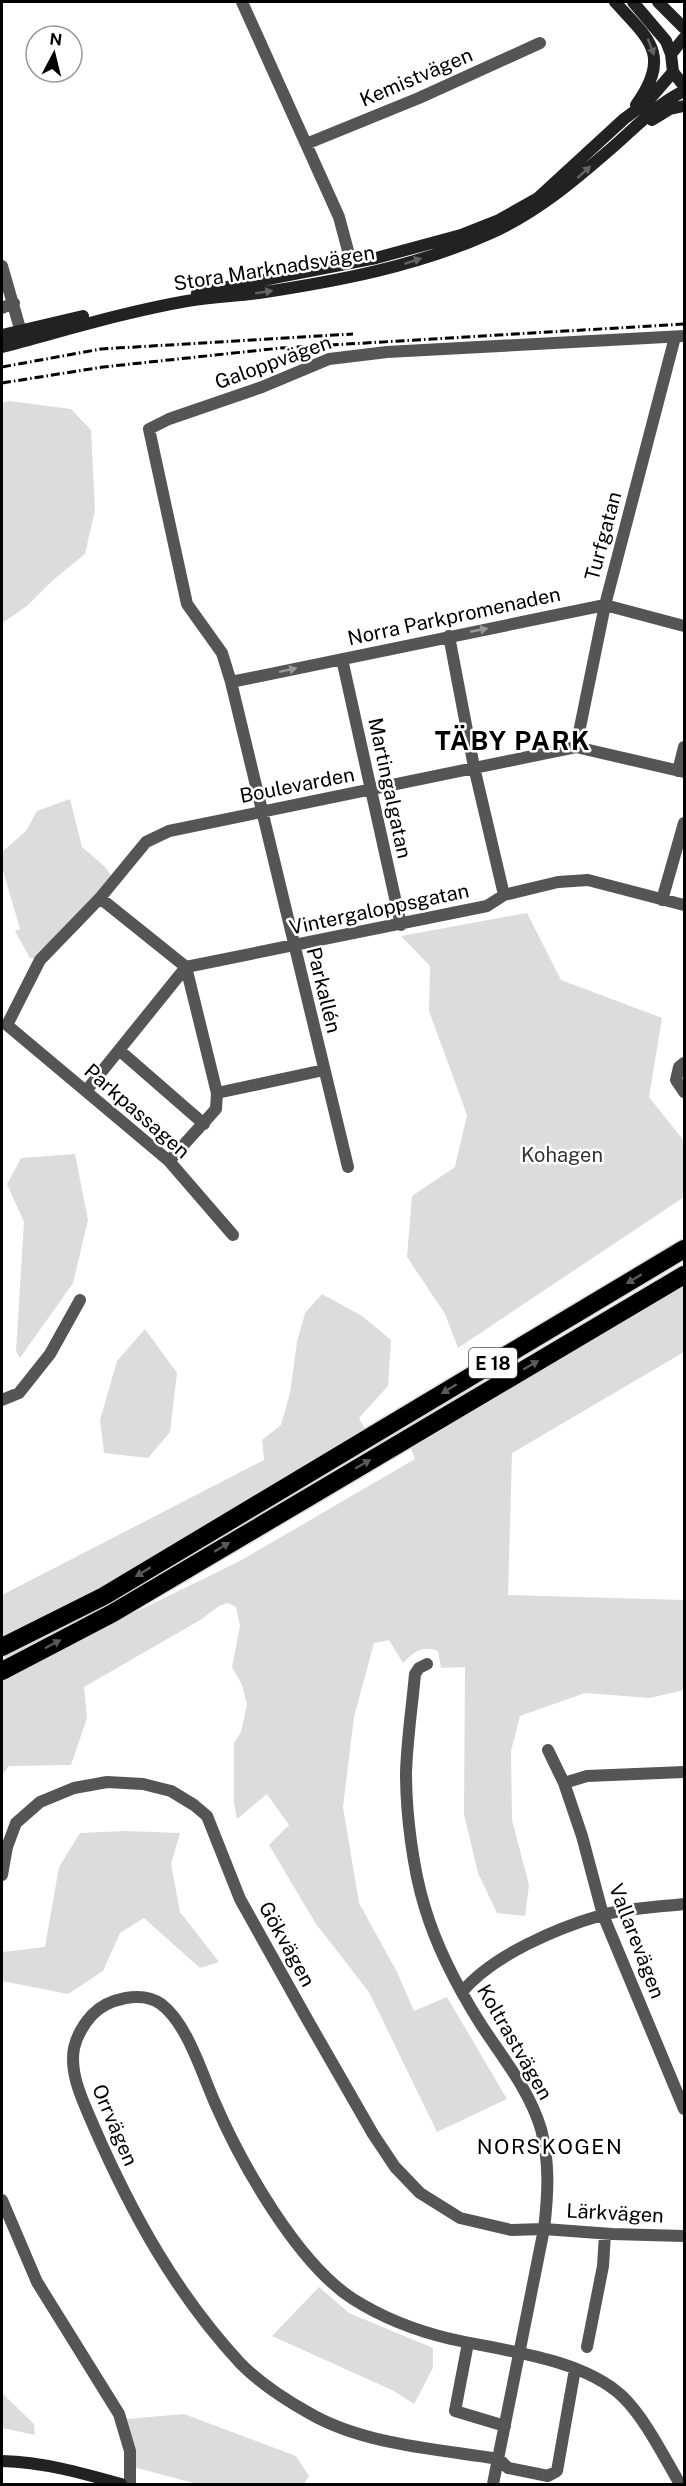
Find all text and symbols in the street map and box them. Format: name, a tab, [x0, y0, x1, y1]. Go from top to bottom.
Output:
north arrow	[24, 24, 84, 84]
text: N	[48, 29, 63, 50]
one-way arrow	[646, 38, 656, 56]
street label: Kemistvägen	[356, 42, 476, 112]
one-way arrow	[577, 165, 592, 179]
street label: Stora Marknadsvägen	[172, 240, 376, 296]
one-way arrow	[404, 255, 422, 265]
one-way arrow	[254, 287, 273, 296]
street label: Galoppvägen	[212, 330, 334, 394]
street label: Turfgatan	[580, 489, 626, 583]
street label: Norra Parkpromenaden	[345, 582, 563, 650]
one-way arrow	[470, 625, 489, 634]
one-way arrow	[279, 665, 297, 675]
street label: Martingalgatan	[363, 715, 417, 861]
district label: TÄBY PARK	[435, 725, 591, 756]
street label: Boulevarden	[237, 762, 357, 808]
street label: Vintergaloppsgatan	[287, 878, 471, 940]
street label: Parkallén	[302, 945, 346, 1035]
street label: Parkpassagen	[79, 1059, 195, 1163]
park label: Kohagen	[521, 1143, 603, 1167]
one-way arrow	[625, 1274, 642, 1284]
road number: E 18	[469, 1348, 517, 1378]
one-way arrow	[523, 1359, 539, 1370]
one-way arrow	[441, 1384, 457, 1395]
one-way arrow	[355, 1458, 371, 1469]
one-way arrow	[214, 1542, 231, 1552]
one-way arrow	[135, 1567, 151, 1578]
one-way arrow	[45, 1639, 62, 1649]
street label: Vallarevägen	[604, 1880, 670, 2002]
street label: Gökvägen	[254, 1897, 320, 1991]
street label: Koltrastvägen	[472, 1980, 558, 2104]
street label: Orrvägen	[87, 2081, 143, 2169]
district label: NORSKOGEN	[477, 2134, 623, 2159]
street label: Lärkvägen	[566, 2198, 664, 2228]

